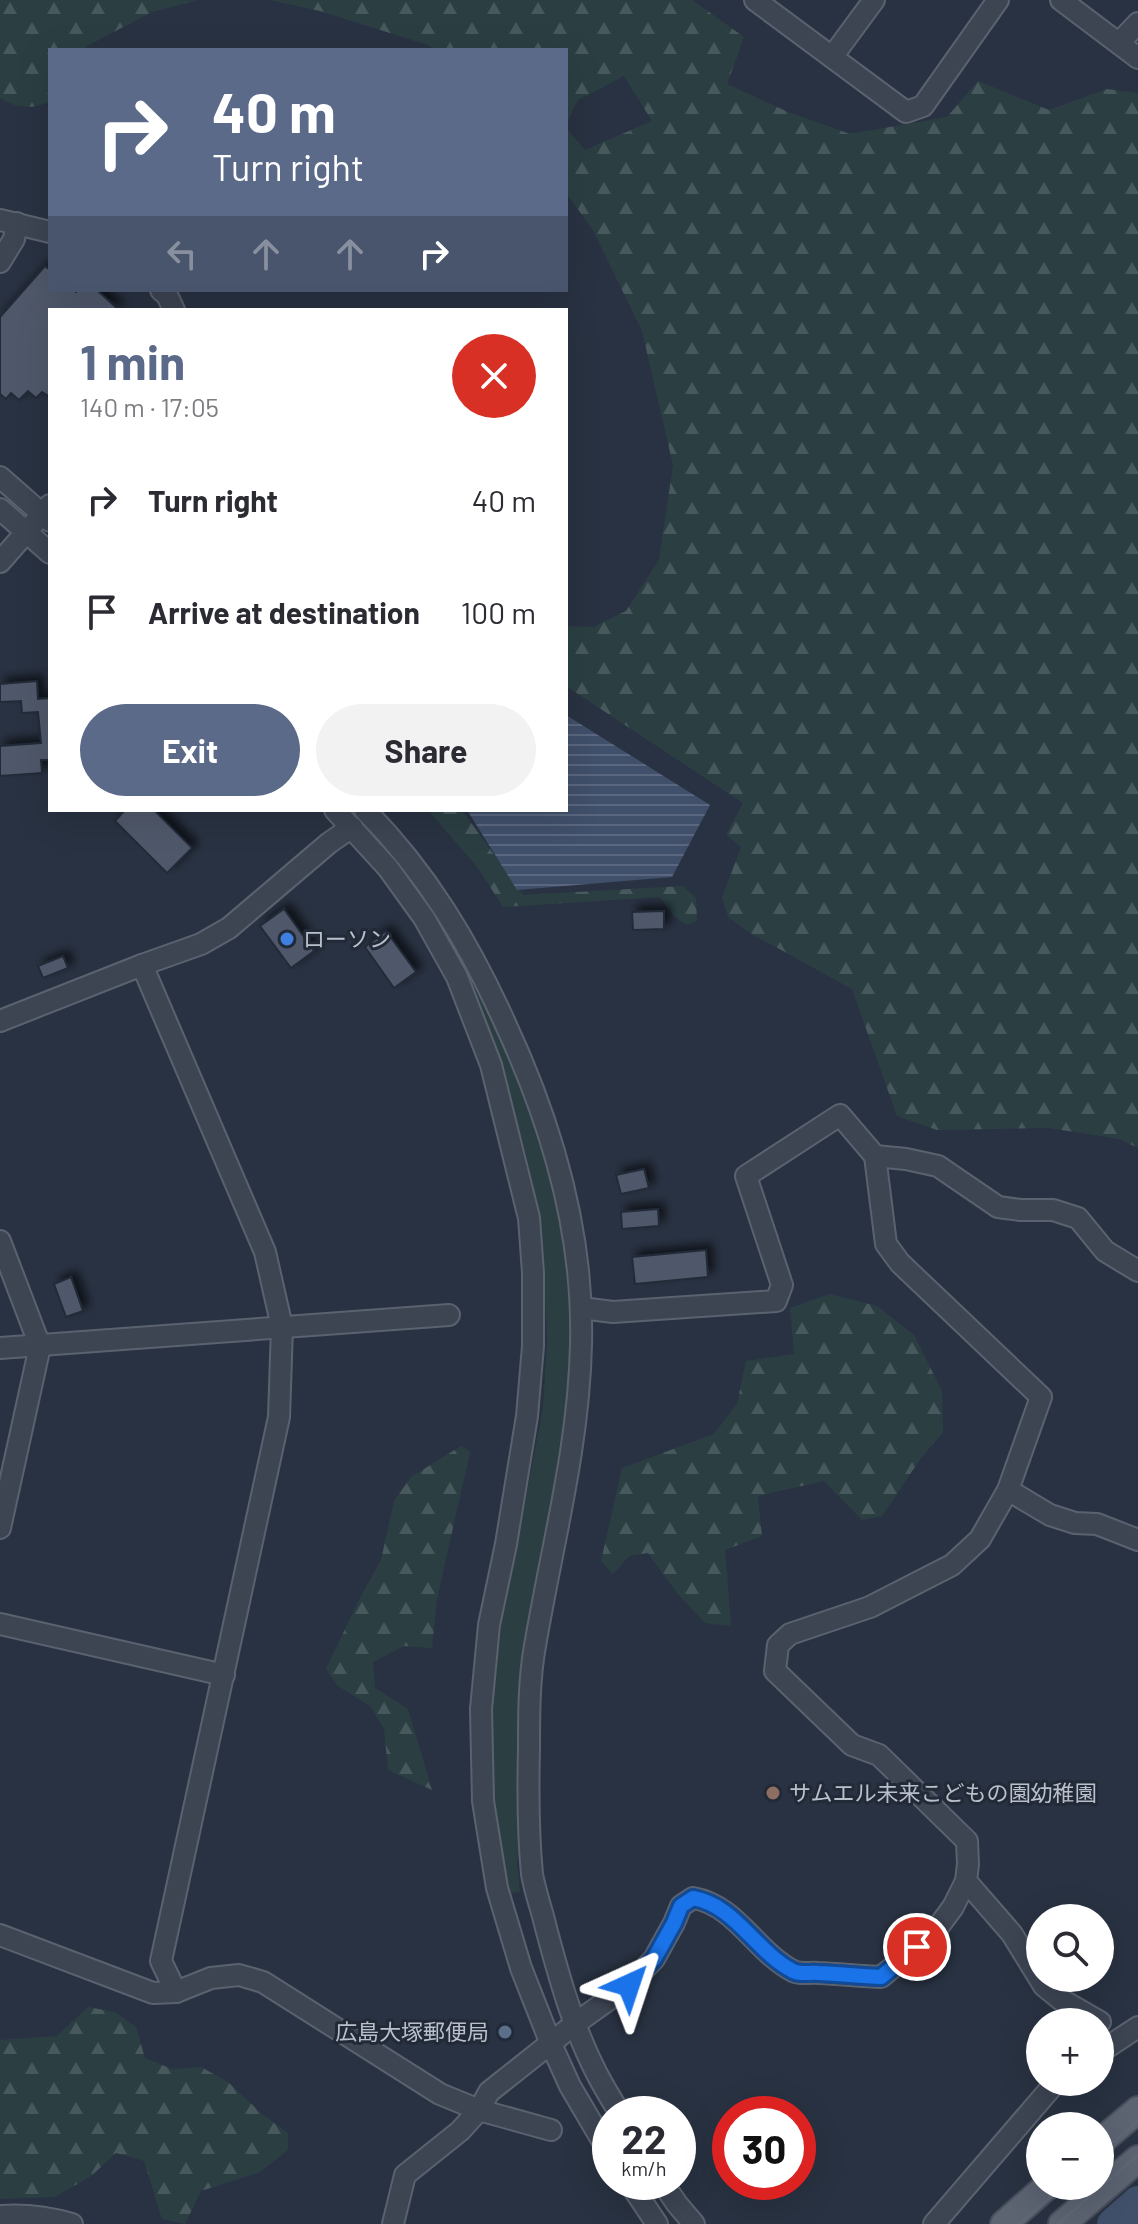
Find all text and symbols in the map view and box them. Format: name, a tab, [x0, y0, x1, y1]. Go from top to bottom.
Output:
text: 40 m	[212, 77, 336, 144]
icon: right	[80, 80, 184, 184]
text: Turn right	[212, 145, 364, 188]
icon: left	[160, 232, 204, 276]
icon: ahead	[244, 232, 288, 276]
icon: ahead	[328, 232, 372, 276]
icon: right	[412, 232, 456, 276]
text: 1 min	[80, 332, 185, 390]
button: close	[452, 334, 536, 418]
text: 140 m · 17:05	[80, 391, 219, 422]
icon: right	[80, 478, 124, 522]
text: Turn right	[148, 482, 278, 518]
text: 40 m	[472, 482, 536, 518]
icon: arrive	[80, 590, 124, 634]
text: Arrive at destination	[148, 594, 420, 630]
text: 100 m	[461, 594, 536, 630]
button: Exit	[80, 704, 300, 796]
button: Share	[316, 704, 536, 796]
place label: ローソン	[303, 925, 391, 951]
marker: ローソン	[278, 930, 296, 948]
place label: サムエル未来こどもの園幼稚園	[789, 1779, 1097, 1805]
marker: サムエル未来こどもの園幼稚園	[764, 1784, 782, 1802]
map controls	[1026, 1904, 1114, 2200]
button: search	[1026, 1904, 1114, 1992]
pin	[883, 1913, 951, 1981]
icon: arrive	[895, 1925, 939, 1969]
position arrow	[587, 1943, 671, 2027]
button: +	[1026, 2008, 1114, 2096]
place label: 広島大塚郵便局	[335, 2018, 489, 2044]
marker: 広島大塚郵便局	[496, 2023, 514, 2041]
speed limit sign: 30	[712, 2096, 816, 2200]
button: −	[1026, 2112, 1114, 2200]
text: 22	[622, 2114, 666, 2162]
text: km/h	[621, 2156, 667, 2180]

